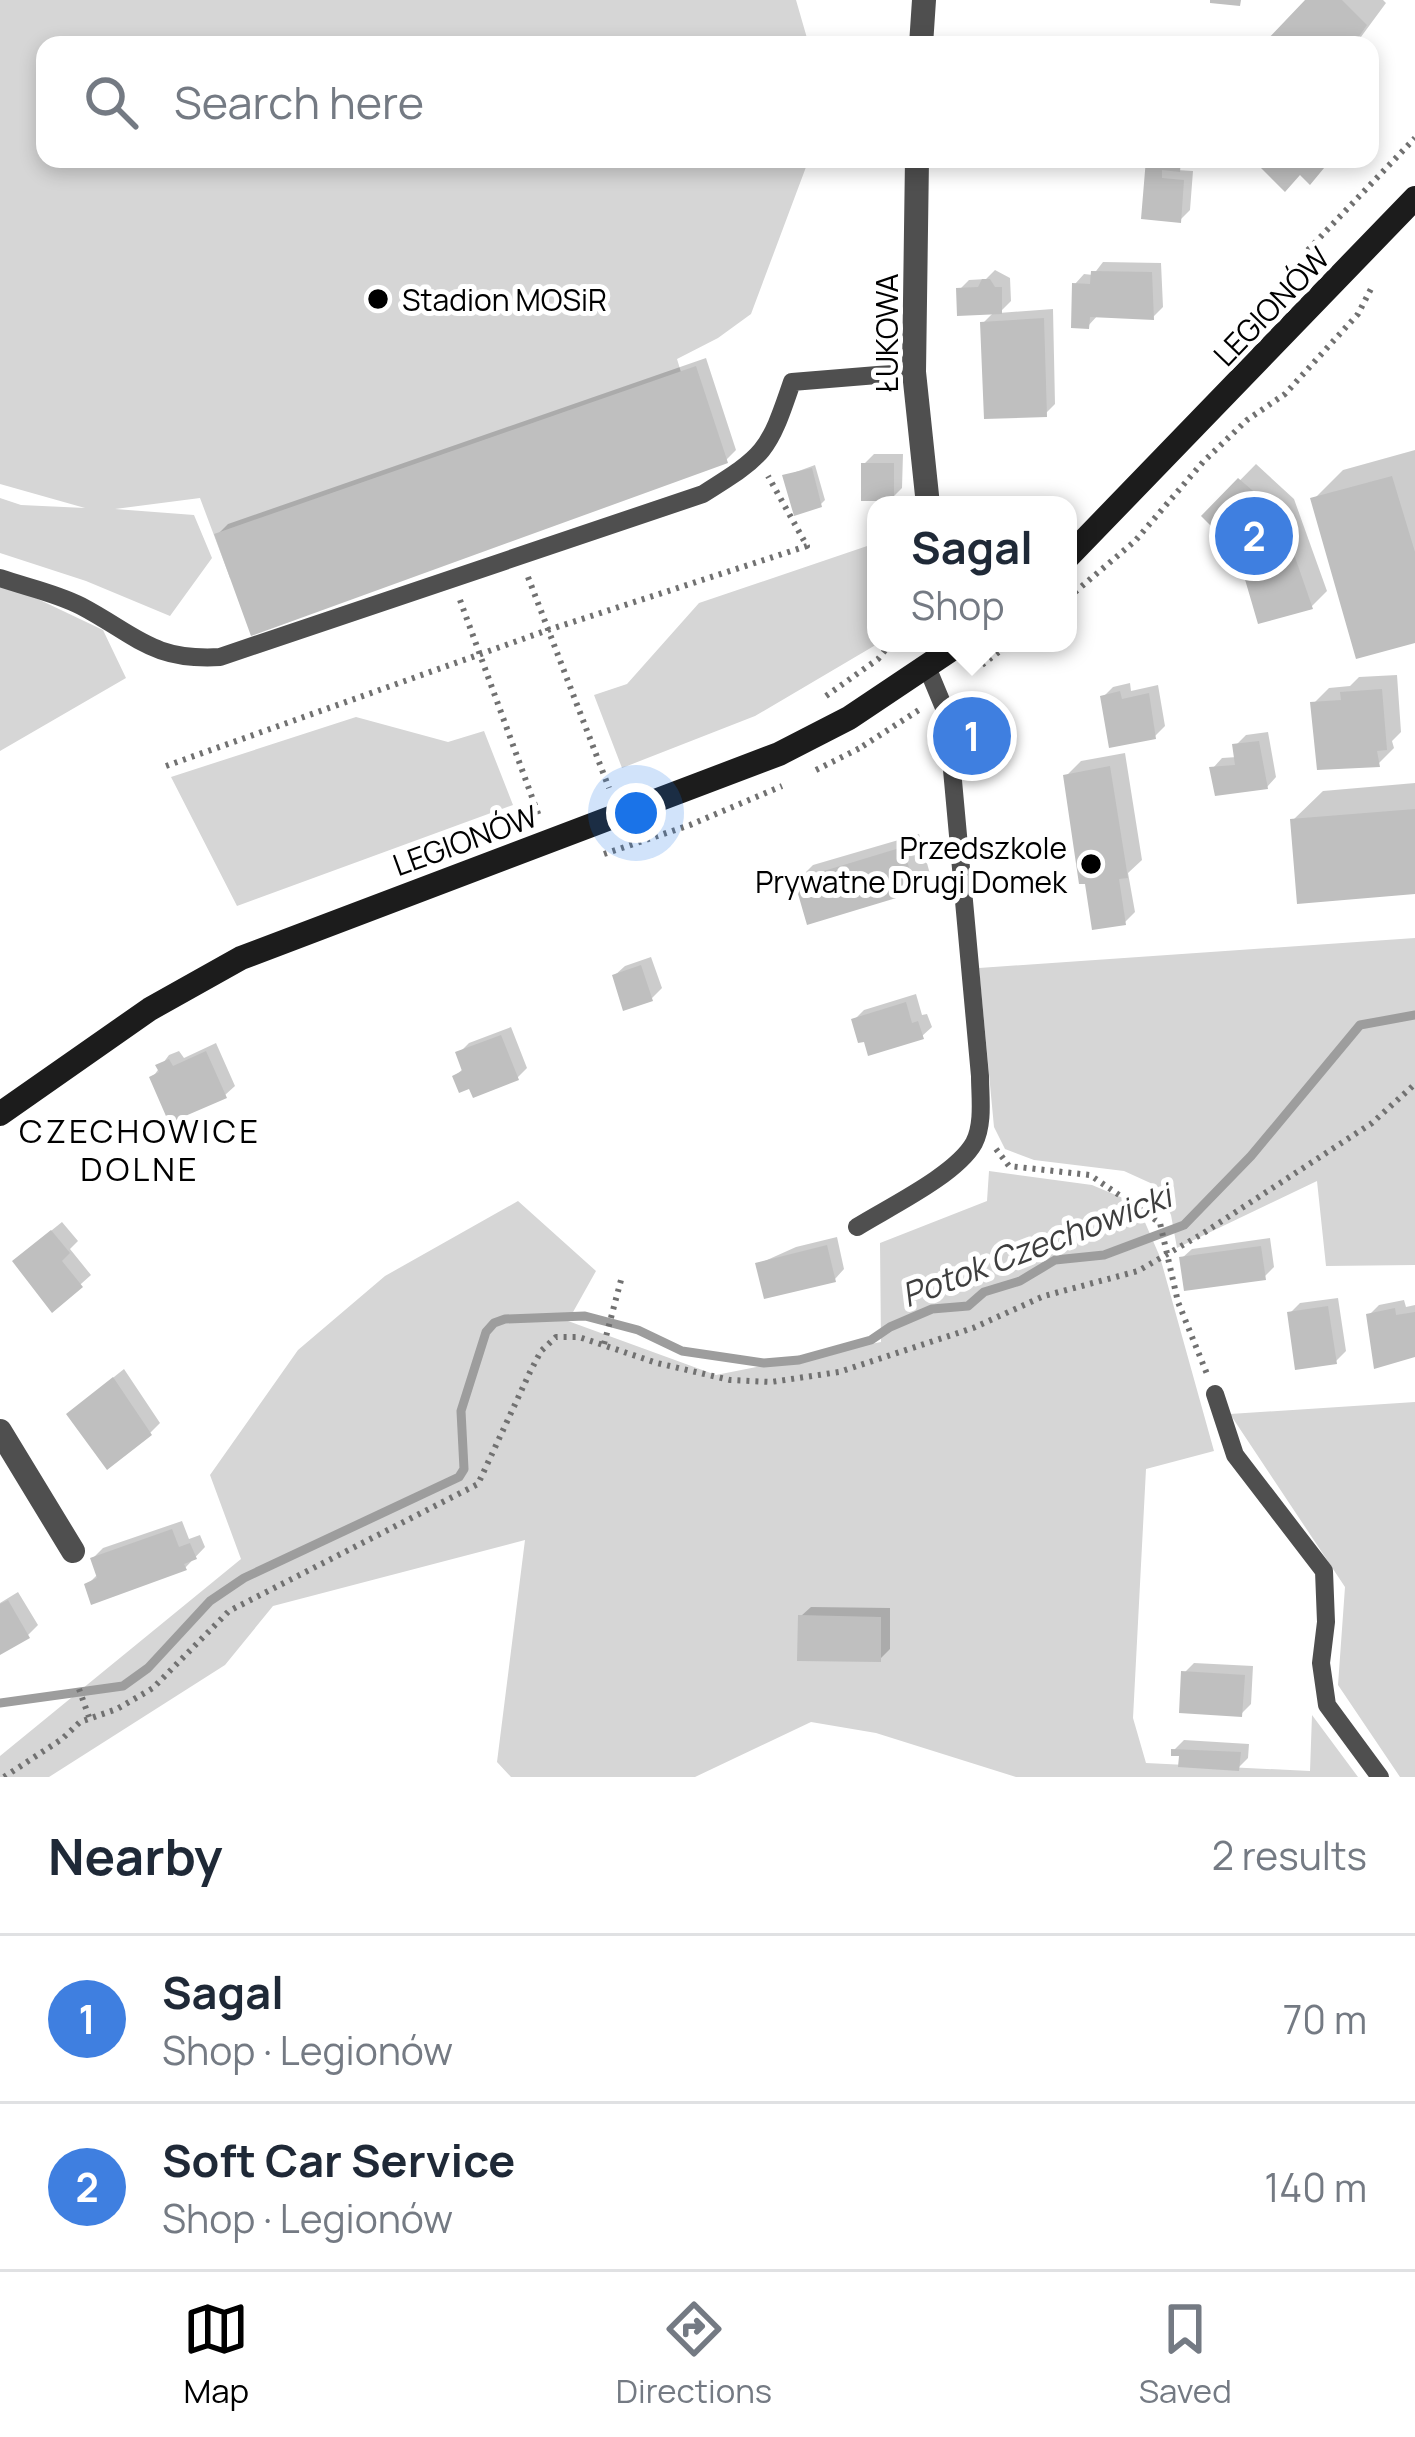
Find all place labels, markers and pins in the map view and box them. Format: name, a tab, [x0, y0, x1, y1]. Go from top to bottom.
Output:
place label: Stadion MOSiR	[402, 279, 607, 320]
marker: Stadion MOSiR	[365, 286, 391, 312]
pin: 2	[1215, 491, 1293, 581]
pin: 1	[933, 691, 1011, 781]
place label: Przedszkole Prywatne Drugi Domek	[755, 827, 1068, 902]
marker: Przedszkole Prywatne Drugi Domek	[1078, 851, 1104, 877]

